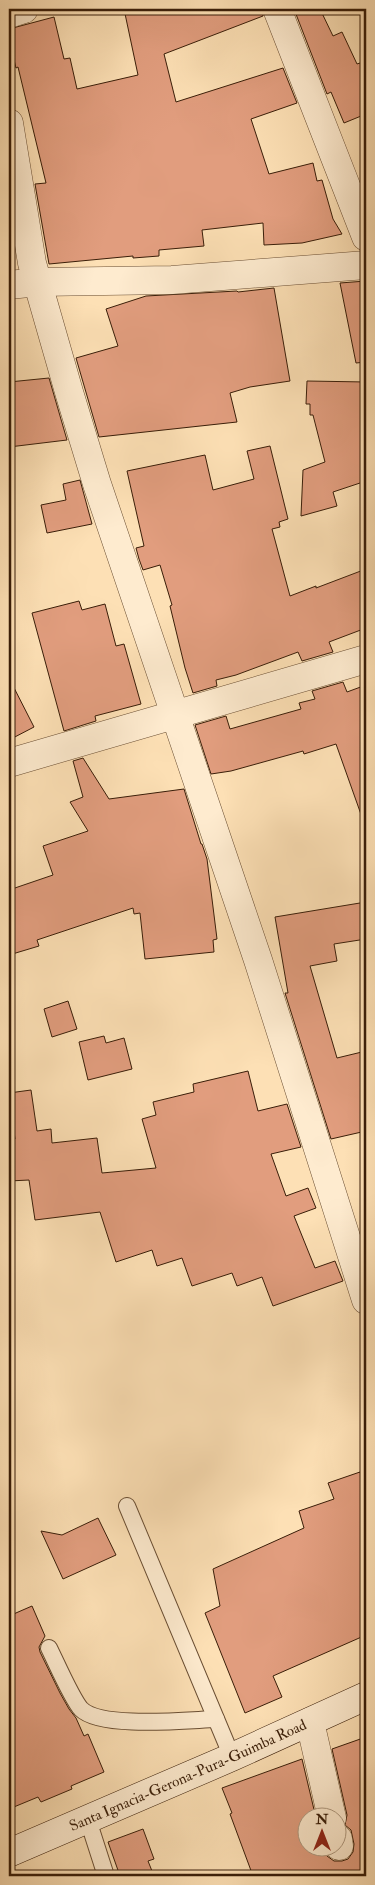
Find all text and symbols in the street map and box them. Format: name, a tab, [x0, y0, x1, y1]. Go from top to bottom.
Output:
street label: Santa Ignacia-Gerona-Pura-Guimba Road	[66, 1715, 310, 1835]
north arrow	[298, 1808, 348, 1858]
text: N	[315, 1811, 329, 1828]

